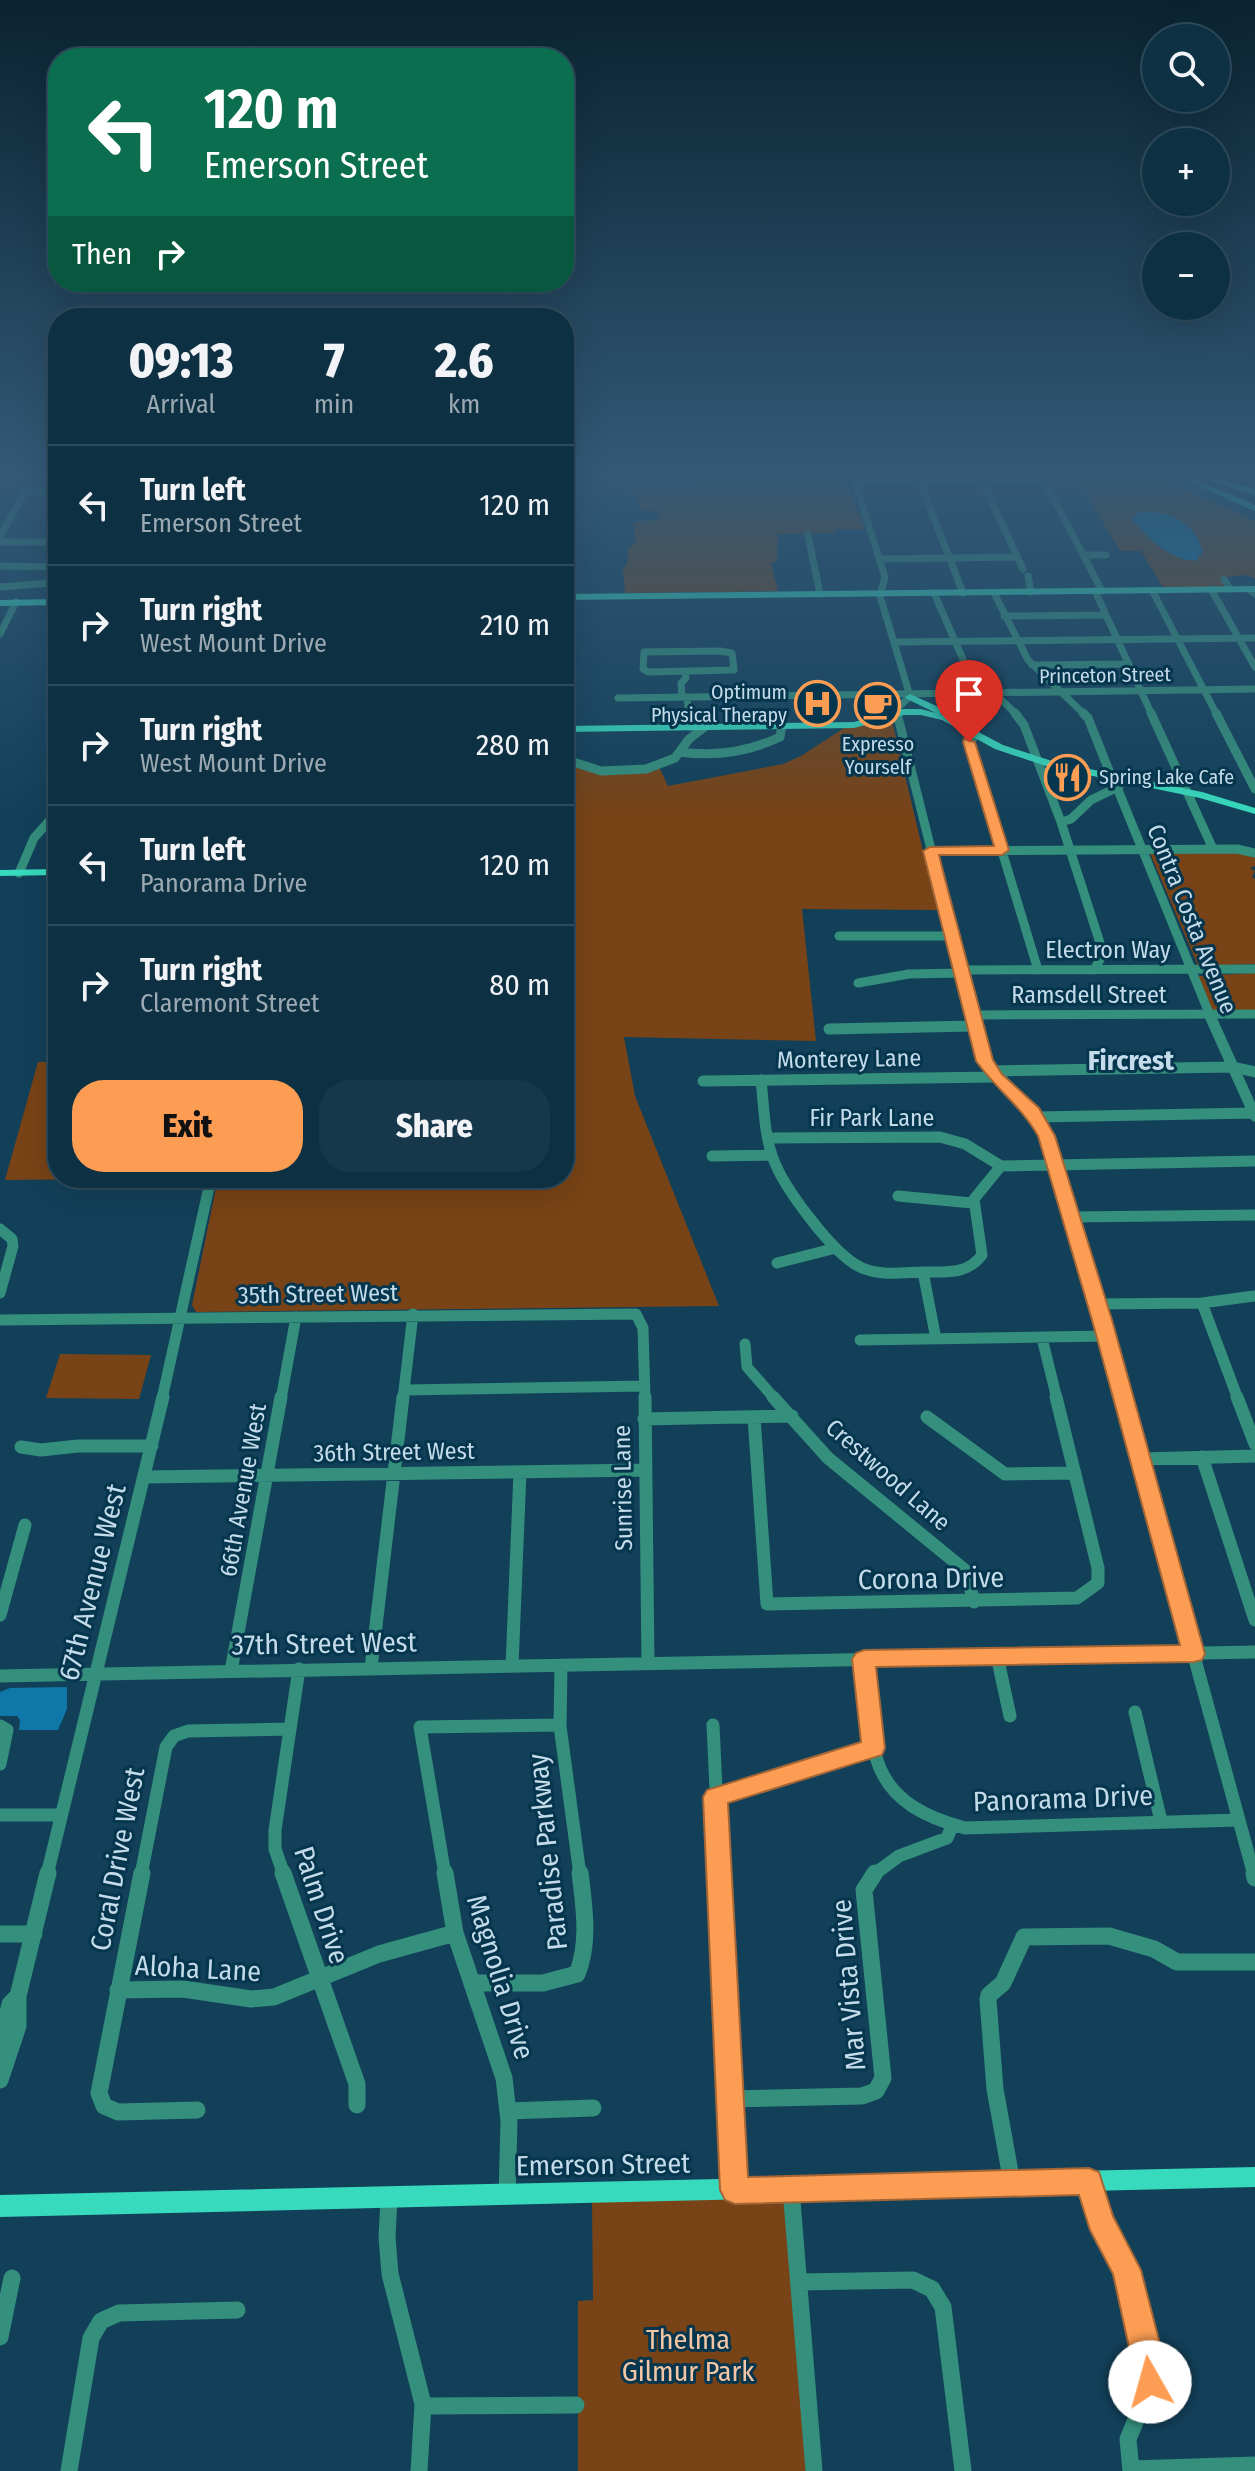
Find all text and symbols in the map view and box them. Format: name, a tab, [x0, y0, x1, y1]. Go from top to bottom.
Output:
map controls	[1142, 24, 1230, 320]
button: search	[1142, 24, 1230, 112]
text: 120 m	[204, 76, 339, 143]
icon: left	[72, 80, 176, 184]
button: +	[1142, 128, 1230, 216]
text: Emerson Street	[204, 144, 428, 188]
icon: right	[148, 232, 192, 276]
button: −	[1142, 232, 1230, 320]
text: Then	[72, 236, 132, 272]
text: 09:13	[129, 332, 233, 390]
text: 7	[324, 332, 345, 390]
text: 2.6	[435, 332, 493, 390]
text: Arrival	[147, 389, 215, 420]
text: min	[314, 389, 354, 420]
text: km	[448, 389, 480, 420]
text: Turn left	[140, 472, 246, 508]
icon: left	[72, 483, 116, 527]
text: 120 m	[479, 487, 550, 523]
text: Emerson Street	[140, 508, 302, 539]
text: Turn right	[140, 592, 262, 628]
icon: right	[72, 603, 116, 647]
text: 210 m	[480, 607, 550, 643]
text: West Mount Drive	[140, 628, 327, 659]
pin	[935, 660, 1003, 742]
street label: Princeton Street	[1039, 662, 1172, 688]
icon: arrive	[947, 672, 991, 716]
hospital icon: Optimum Physical Therapy	[794, 679, 842, 727]
place label: Optimum Physical Therapy	[651, 680, 787, 727]
cafe icon: Expresso Yourself	[854, 681, 902, 729]
text: Turn right	[140, 712, 262, 748]
icon: right	[72, 723, 116, 767]
text: 280 m	[476, 727, 550, 763]
place label: Expresso Yourself	[842, 732, 914, 779]
text: West Mount Drive	[140, 748, 327, 779]
restaurant icon: Spring Lake Cafe	[1044, 753, 1092, 801]
place label: Spring Lake Cafe	[1099, 765, 1234, 789]
street label: Contra Costa Avenue	[1141, 820, 1243, 1018]
text: Turn left	[140, 832, 246, 868]
icon: left	[72, 843, 116, 887]
text: 120 m	[479, 847, 550, 883]
text: Panorama Drive	[140, 868, 307, 899]
street label: Electron Way	[1045, 936, 1171, 964]
text: Turn right	[140, 952, 262, 988]
icon: right	[72, 963, 116, 1007]
text: 80 m	[489, 967, 550, 1003]
street label: Ramsdell Street	[1011, 981, 1167, 1009]
text: Claremont Street	[140, 988, 320, 1019]
street label: Monterey Lane	[777, 1044, 921, 1074]
district label: Fircrest	[1088, 1044, 1175, 1077]
button: Exit	[72, 1080, 303, 1172]
button: Share	[319, 1080, 550, 1172]
street label: Fir Park Lane	[810, 1104, 934, 1132]
street label: 35th Street West	[238, 1279, 398, 1309]
street label: 66th Avenue West	[214, 1401, 272, 1579]
street label: Crestwood Lane	[820, 1413, 956, 1537]
street label: Sunrise Lane	[608, 1425, 638, 1551]
street label: 36th Street West	[313, 1437, 475, 1467]
street label: 67th Avenue West	[52, 1480, 133, 1684]
street label: Corona Drive	[858, 1561, 1005, 1596]
street label: 37th Street West	[231, 1625, 418, 1662]
street label: Paradise Parkway	[521, 1752, 574, 1952]
street label: Coral Drive West	[84, 1764, 152, 1954]
street label: Panorama Drive	[972, 1779, 1154, 1818]
street label: Palm Drive	[287, 1842, 356, 1968]
street label: Magnolia Drive	[460, 1891, 541, 2063]
street label: Mar Vista Drive	[825, 1898, 872, 2072]
street label: Aloha Lane	[134, 1949, 262, 1988]
street label: Emerson Street	[515, 2146, 691, 2183]
park label: Thelma Gilmur Park	[622, 2323, 755, 2388]
position arrow	[1108, 2340, 1192, 2424]

